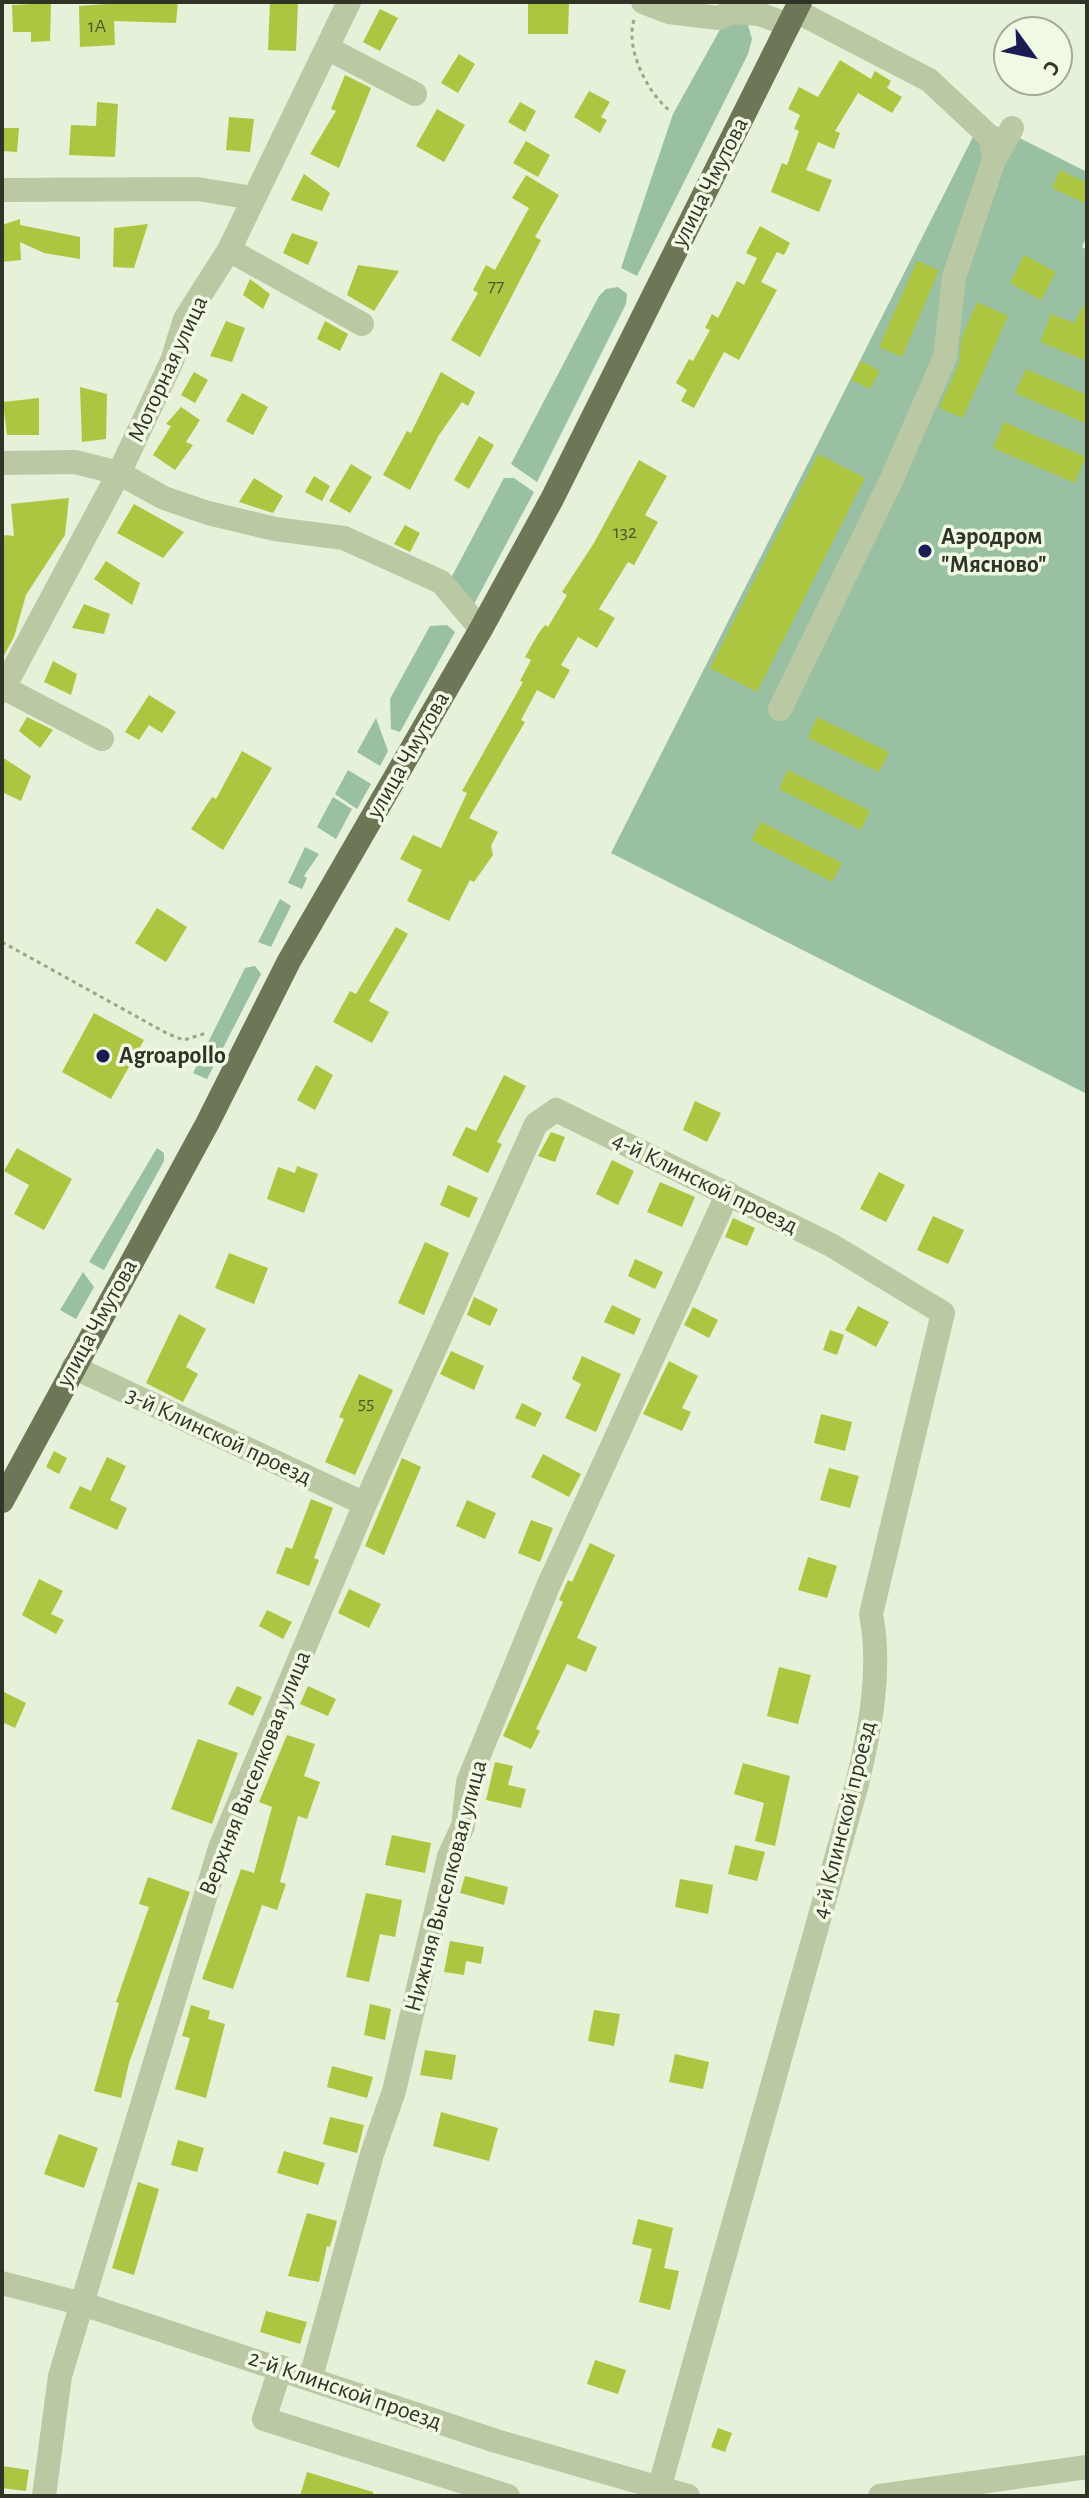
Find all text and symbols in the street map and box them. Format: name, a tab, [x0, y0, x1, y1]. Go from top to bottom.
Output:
house number: 1А	[88, 14, 106, 38]
north arrow	[993, 16, 1073, 96]
text: С	[1039, 57, 1064, 79]
street label: улица Чмутова	[665, 112, 755, 252]
house number: 77	[488, 274, 504, 298]
street label: Моторная улица	[121, 291, 215, 447]
house number: 132	[613, 520, 637, 544]
place label: Аэродром "Мясново"	[941, 523, 1046, 579]
marker: Аэродром "Мясново"	[916, 542, 934, 560]
street label: улица Чмутова	[360, 686, 456, 824]
place label: Agroapollo	[119, 1042, 226, 1070]
marker: Agroapollo	[94, 1047, 112, 1065]
street label: 4-й Клинской проезд	[607, 1126, 803, 1240]
street label: улица Чмутова	[50, 1254, 144, 1392]
street label: 3-й Клинской проезд	[122, 1380, 316, 1492]
house number: 55	[358, 1391, 374, 1415]
street label: Верхняя Выселковая улица	[193, 1646, 317, 1900]
street label: 4-й Клинской проезд	[805, 1718, 883, 1922]
street label: Нижняя Выселковая улица	[398, 1757, 494, 2015]
street label: 2-й Клинской проезд	[245, 2343, 445, 2437]

